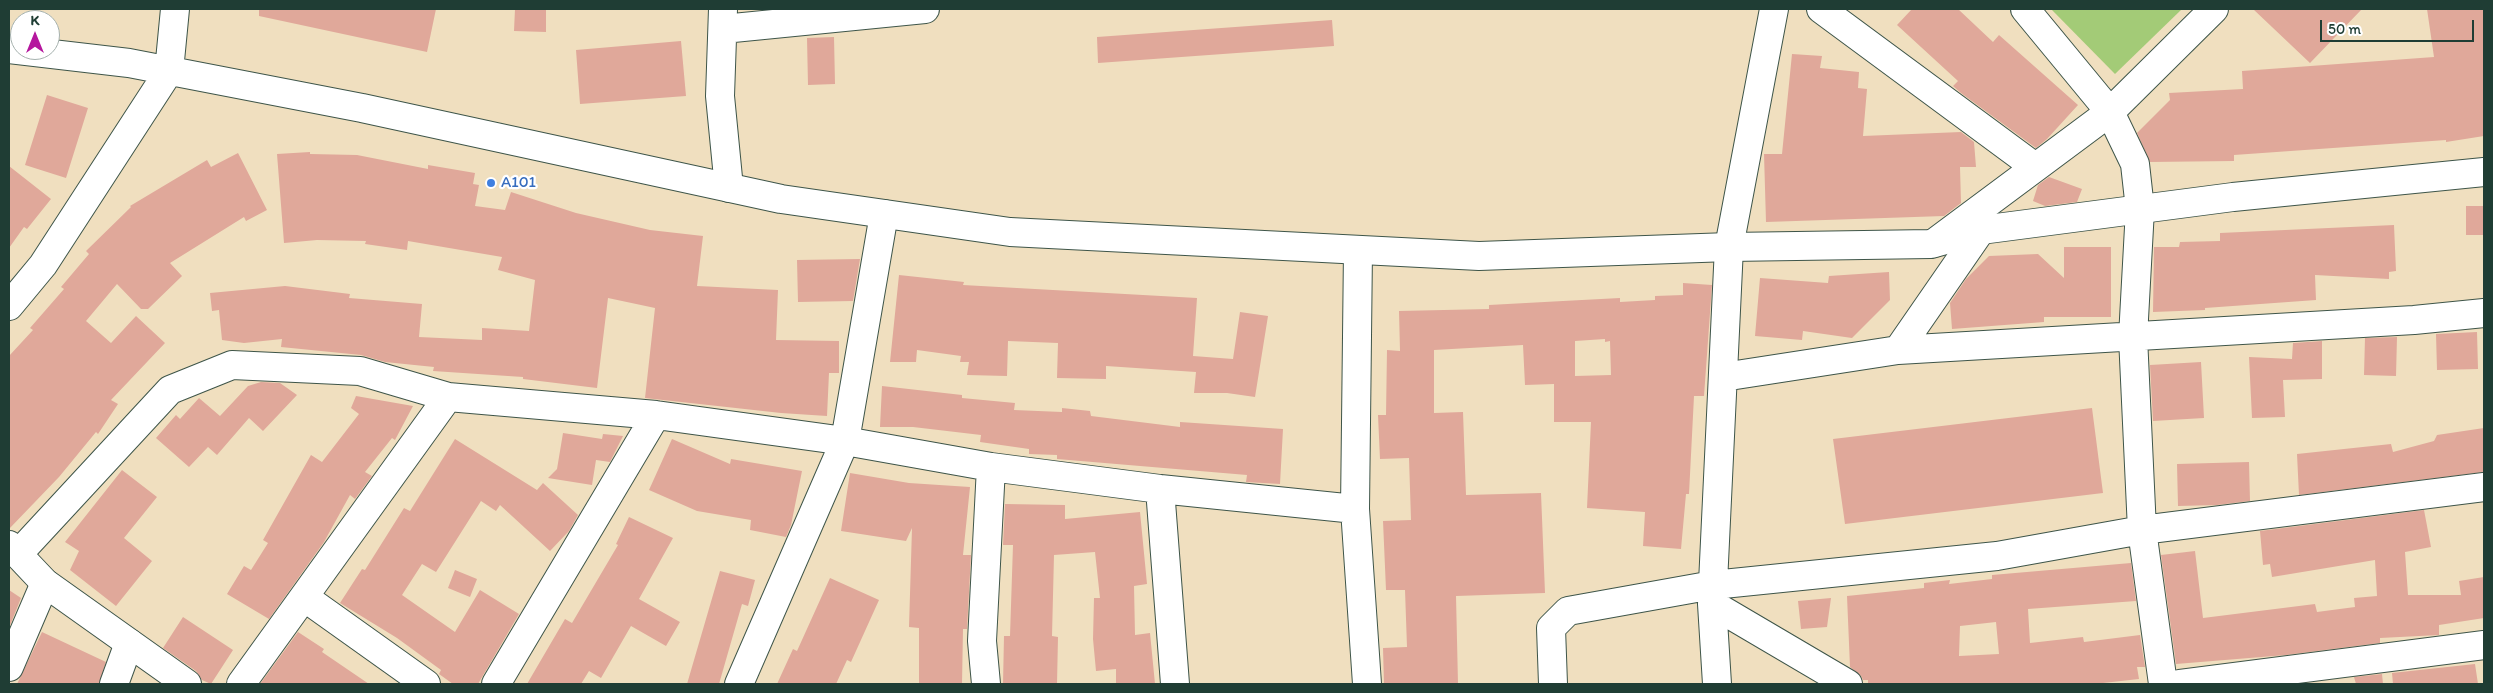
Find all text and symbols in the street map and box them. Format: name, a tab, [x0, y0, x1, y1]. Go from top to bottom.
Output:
north arrow	[10, 10, 60, 60]
scale bar	[2323, 10, 2477, 42]
text: K	[31, 12, 39, 29]
text: 50 m	[2328, 20, 2361, 38]
place label: A101	[501, 173, 536, 193]
marker: A101	[485, 177, 497, 189]

